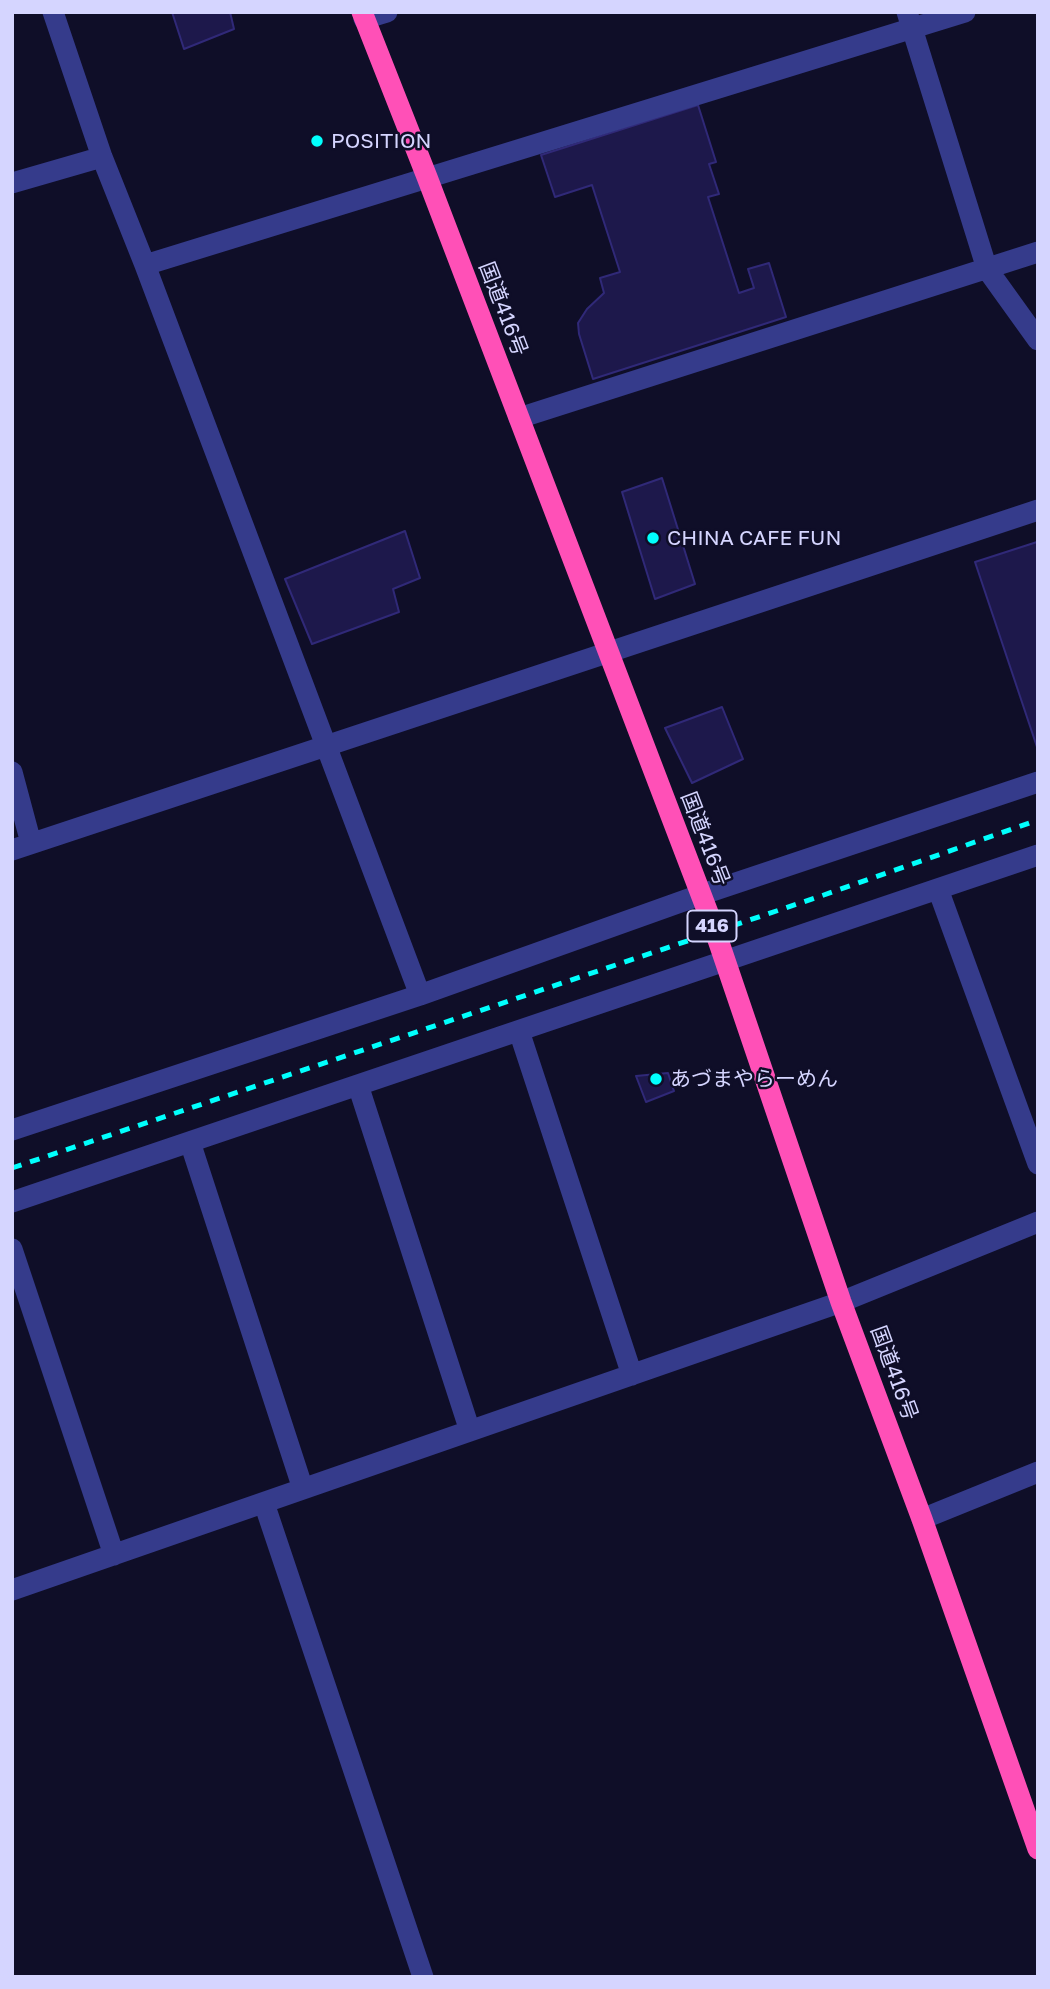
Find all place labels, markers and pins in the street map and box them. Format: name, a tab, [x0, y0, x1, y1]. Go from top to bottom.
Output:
place label: POSITION	[331, 128, 431, 154]
marker: POSITION	[309, 133, 325, 149]
place label: CHINA CAFE FUN	[667, 525, 841, 551]
marker: CHINA CAFE FUN	[645, 530, 661, 546]
place label: あづまやらーめん	[670, 1066, 838, 1092]
marker: あづまやらーめん	[648, 1071, 664, 1087]

